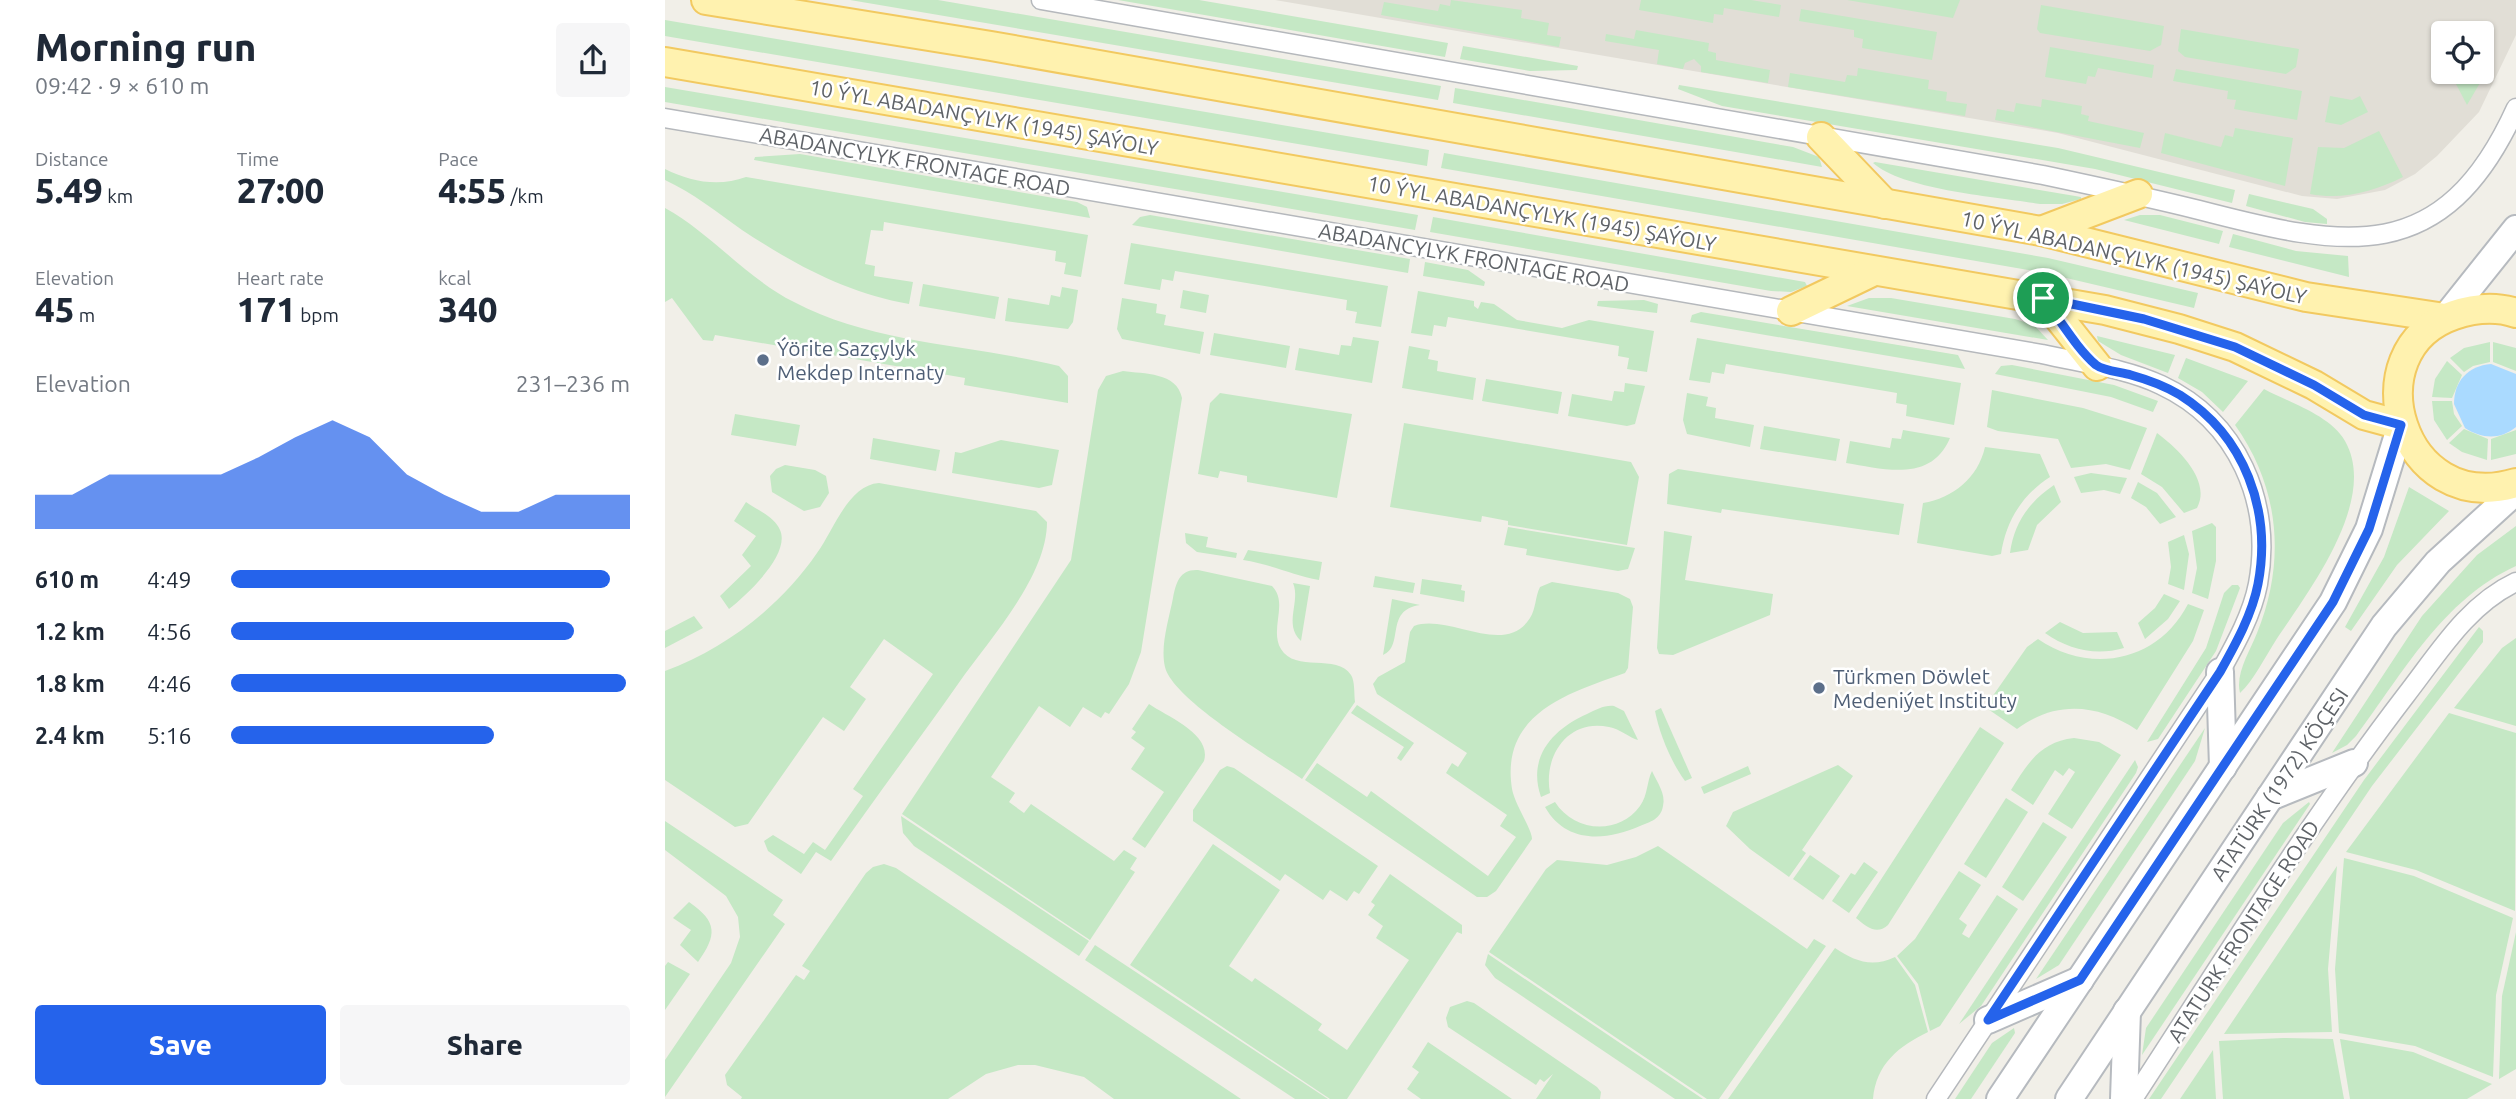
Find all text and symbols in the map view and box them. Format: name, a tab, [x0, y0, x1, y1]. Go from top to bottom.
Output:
map controls	[2431, 21, 2494, 84]
button: locate	[2431, 21, 2494, 84]
button: share	[556, 23, 630, 97]
text: Morning run	[35, 26, 256, 68]
text: 09:42 · 9 × 610 m	[35, 73, 209, 98]
street label: 10 ÝYL ABADANÇYLYK (1945) ŞAÝOLY	[808, 74, 1160, 160]
street label: ABADANCYLYK FRONTAGE ROAD	[758, 122, 1072, 200]
text: Distance	[35, 148, 109, 170]
text: Time	[237, 148, 279, 170]
text: Pace	[438, 148, 479, 170]
text: 5.49	[35, 170, 103, 210]
text: 27:00	[237, 170, 324, 210]
text: 4:55	[438, 170, 506, 210]
street label: 10 ÝYL ABADANÇYLYK (1945) ŞAÝOLY	[1366, 170, 1718, 256]
text: km	[103, 185, 133, 207]
text: /km	[506, 185, 544, 207]
street label: 10 ÝYL ABADANÇYLYK (1945) ŞAÝOLY	[1959, 206, 2309, 308]
street label: ABADANCYLYK FRONTAGE ROAD	[1317, 218, 1631, 296]
text: Elevation	[35, 267, 114, 289]
text: Heart rate	[237, 267, 324, 289]
text: kcal	[438, 267, 471, 289]
pin	[2013, 268, 2073, 328]
icon: arrive	[2024, 279, 2062, 317]
text: 45	[35, 289, 74, 329]
text: 171	[237, 289, 296, 329]
text: 340	[438, 289, 498, 329]
text: m	[74, 304, 95, 326]
text: bpm	[296, 304, 339, 326]
place label: Ýörite Sazçylyk Mekdep Internaty	[777, 336, 944, 384]
marker: Ýörite Sazçylyk Mekdep Internaty	[755, 352, 771, 368]
text: Elevation	[35, 371, 131, 396]
text: 231–236 m	[516, 371, 630, 396]
text: 610 m	[35, 567, 99, 592]
text: 4:49	[147, 567, 192, 592]
text: 1.2 km	[35, 619, 105, 644]
text: 4:56	[147, 619, 192, 644]
place label: Türkmen Döwlet Medeniýet Instituty	[1833, 664, 2017, 712]
text: 1.8 km	[35, 671, 105, 696]
text: 4:46	[147, 671, 192, 696]
marker: Türkmen Döwlet Medeniýet Instituty	[1811, 680, 1827, 696]
street label: ATATÜRK (1972) KÖÇESI	[2206, 683, 2352, 885]
text: 2.4 km	[35, 723, 105, 748]
text: 5:16	[147, 723, 192, 748]
street label: ATATURK FRONTAGE ROAD	[2162, 816, 2324, 1046]
button: Save	[35, 1005, 326, 1085]
button: Share	[340, 1005, 630, 1085]

